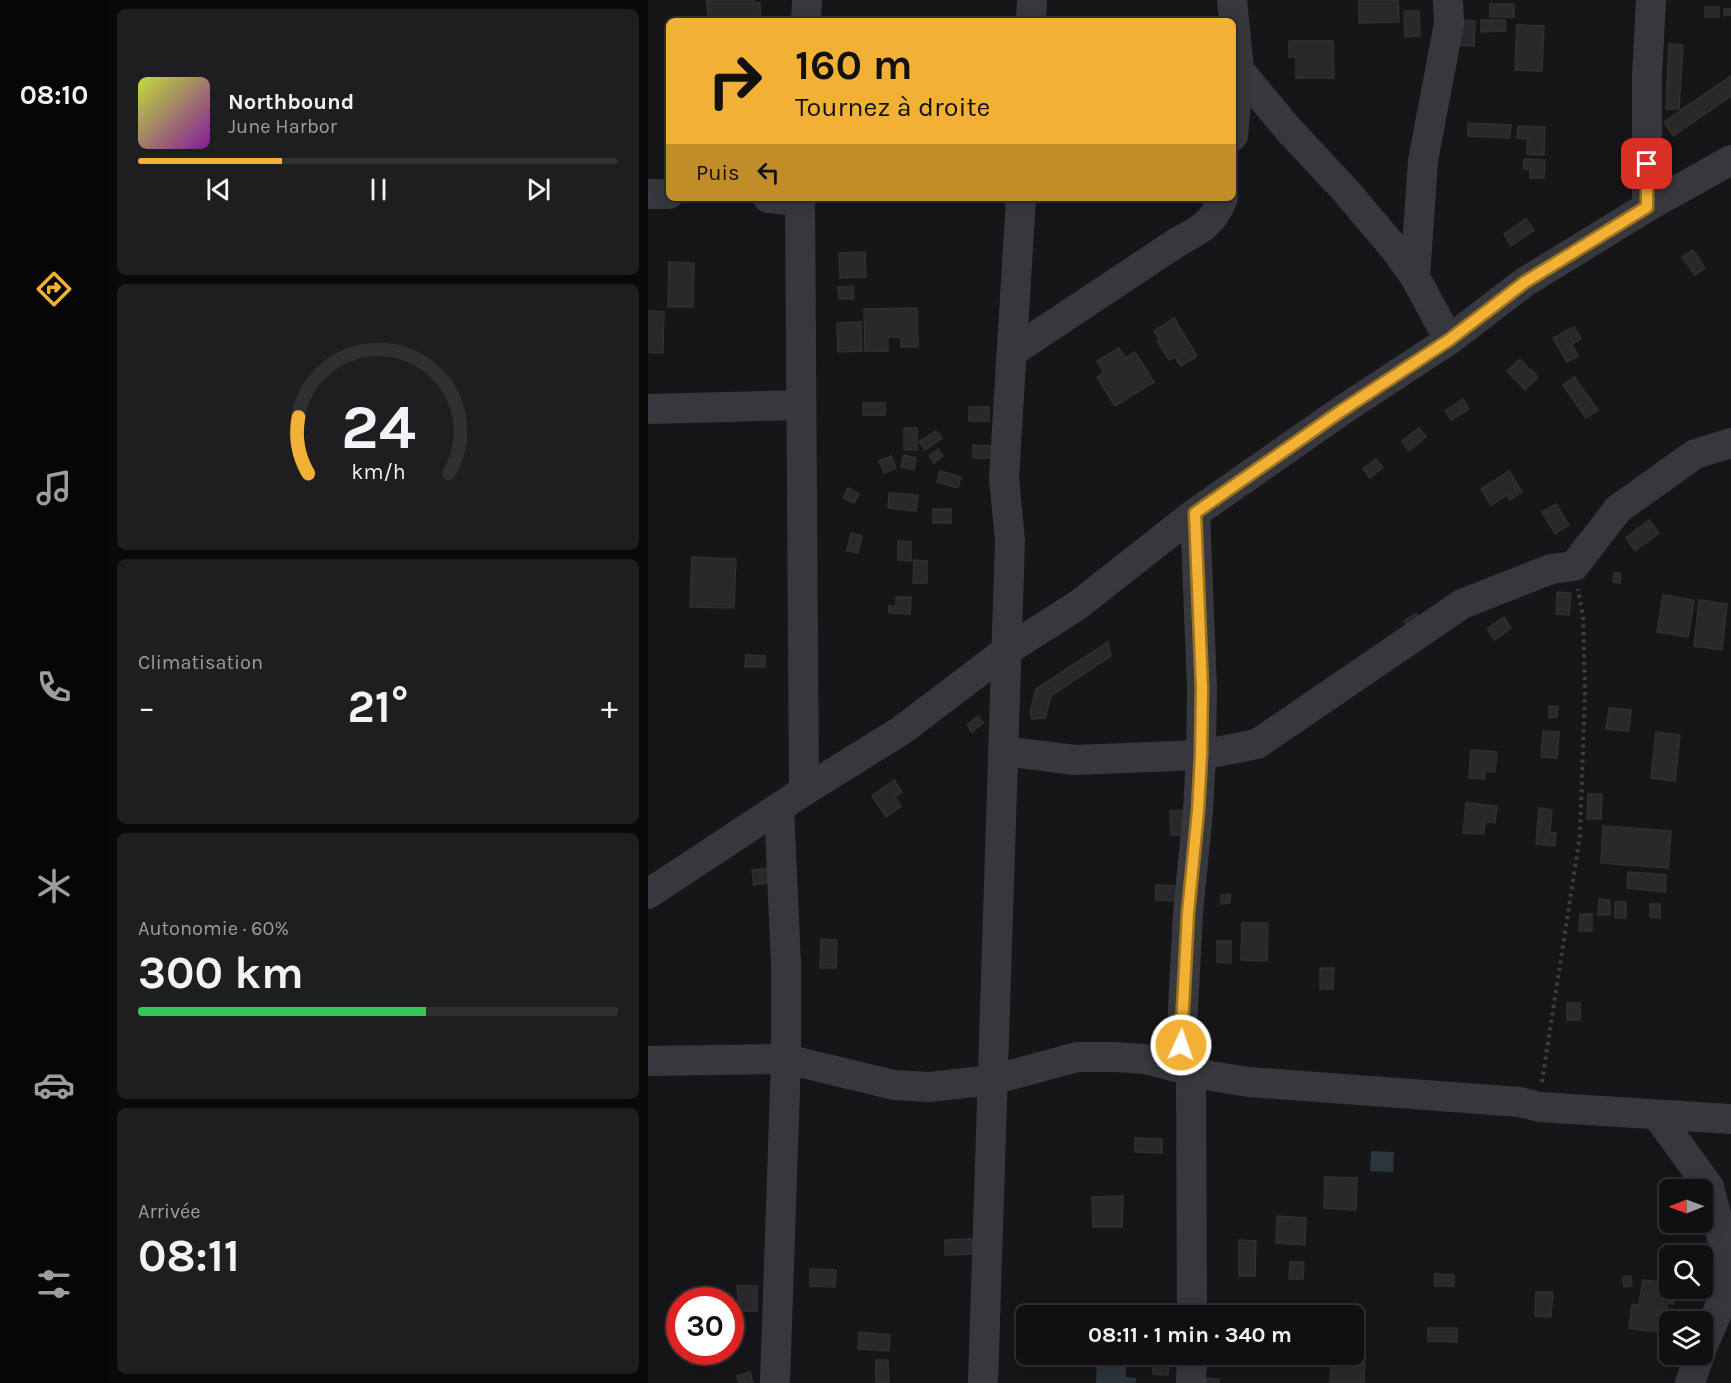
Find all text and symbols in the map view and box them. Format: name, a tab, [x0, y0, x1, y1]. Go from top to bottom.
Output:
text: 160 m	[795, 40, 913, 90]
icon: right	[696, 42, 774, 120]
text: 08:10	[20, 79, 88, 111]
text: Northbound	[228, 89, 354, 115]
text: Tournez à droite	[795, 91, 990, 123]
text: June Harbor	[228, 115, 337, 138]
pin	[1621, 138, 1672, 189]
icon: arrive	[1630, 147, 1663, 180]
icon: left	[752, 156, 785, 189]
text: Puis	[696, 160, 740, 186]
icon: previous	[202, 173, 235, 206]
icon: pause	[362, 173, 395, 206]
icon: next	[522, 173, 555, 206]
icon: directions	[33, 268, 75, 310]
text: 24	[341, 391, 415, 464]
text: km/h	[351, 459, 405, 484]
icon: music	[33, 467, 75, 509]
text: Climatisation	[138, 651, 263, 674]
icon: phone	[33, 666, 75, 708]
text: 21°	[348, 681, 408, 733]
text: −	[138, 688, 155, 726]
text: +	[601, 688, 618, 726]
icon: climate	[33, 865, 75, 907]
text: Autonomie · 60%	[138, 917, 289, 940]
text: 300 km	[138, 947, 304, 999]
position arrow	[1149, 1013, 1213, 1077]
icon: car	[33, 1064, 75, 1106]
north arrow	[1659, 1179, 1713, 1233]
map controls	[1659, 1179, 1713, 1365]
text: Arrivée	[138, 1200, 201, 1223]
text: 08:11	[138, 1230, 240, 1282]
button: search	[1659, 1245, 1713, 1299]
icon: filters	[33, 1263, 75, 1305]
speed limit sign: 30	[666, 1287, 744, 1365]
button: layers	[1659, 1311, 1713, 1365]
text: 08:11 · 1 min · 340 m	[1088, 1322, 1292, 1348]

